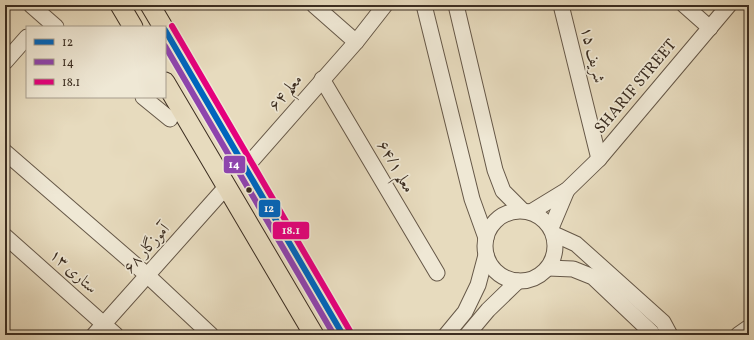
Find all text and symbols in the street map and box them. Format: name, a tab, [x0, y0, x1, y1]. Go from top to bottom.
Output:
street label: شریف ۱۵	[574, 25, 610, 85]
legend	[26, 26, 166, 98]
text: 12	[62, 35, 73, 51]
street label: SHARIF STREET	[590, 35, 682, 139]
text: 14	[62, 55, 74, 71]
street label: معلم ۶۴	[264, 70, 311, 119]
text: 18.1	[62, 75, 80, 91]
street label: معلم ۶۴/۱	[368, 137, 419, 199]
line badge: 14	[223, 155, 246, 174]
text: 14	[228, 158, 240, 173]
unlabelled marker	[244, 185, 254, 195]
line badge: 12	[258, 199, 281, 218]
text: 12	[264, 202, 274, 217]
street label: آموزگار ۶۸	[119, 218, 176, 279]
line badge: 18.1	[272, 221, 310, 240]
text: 18.1	[282, 224, 300, 239]
street label: ستاری ۱۳	[44, 245, 102, 299]

